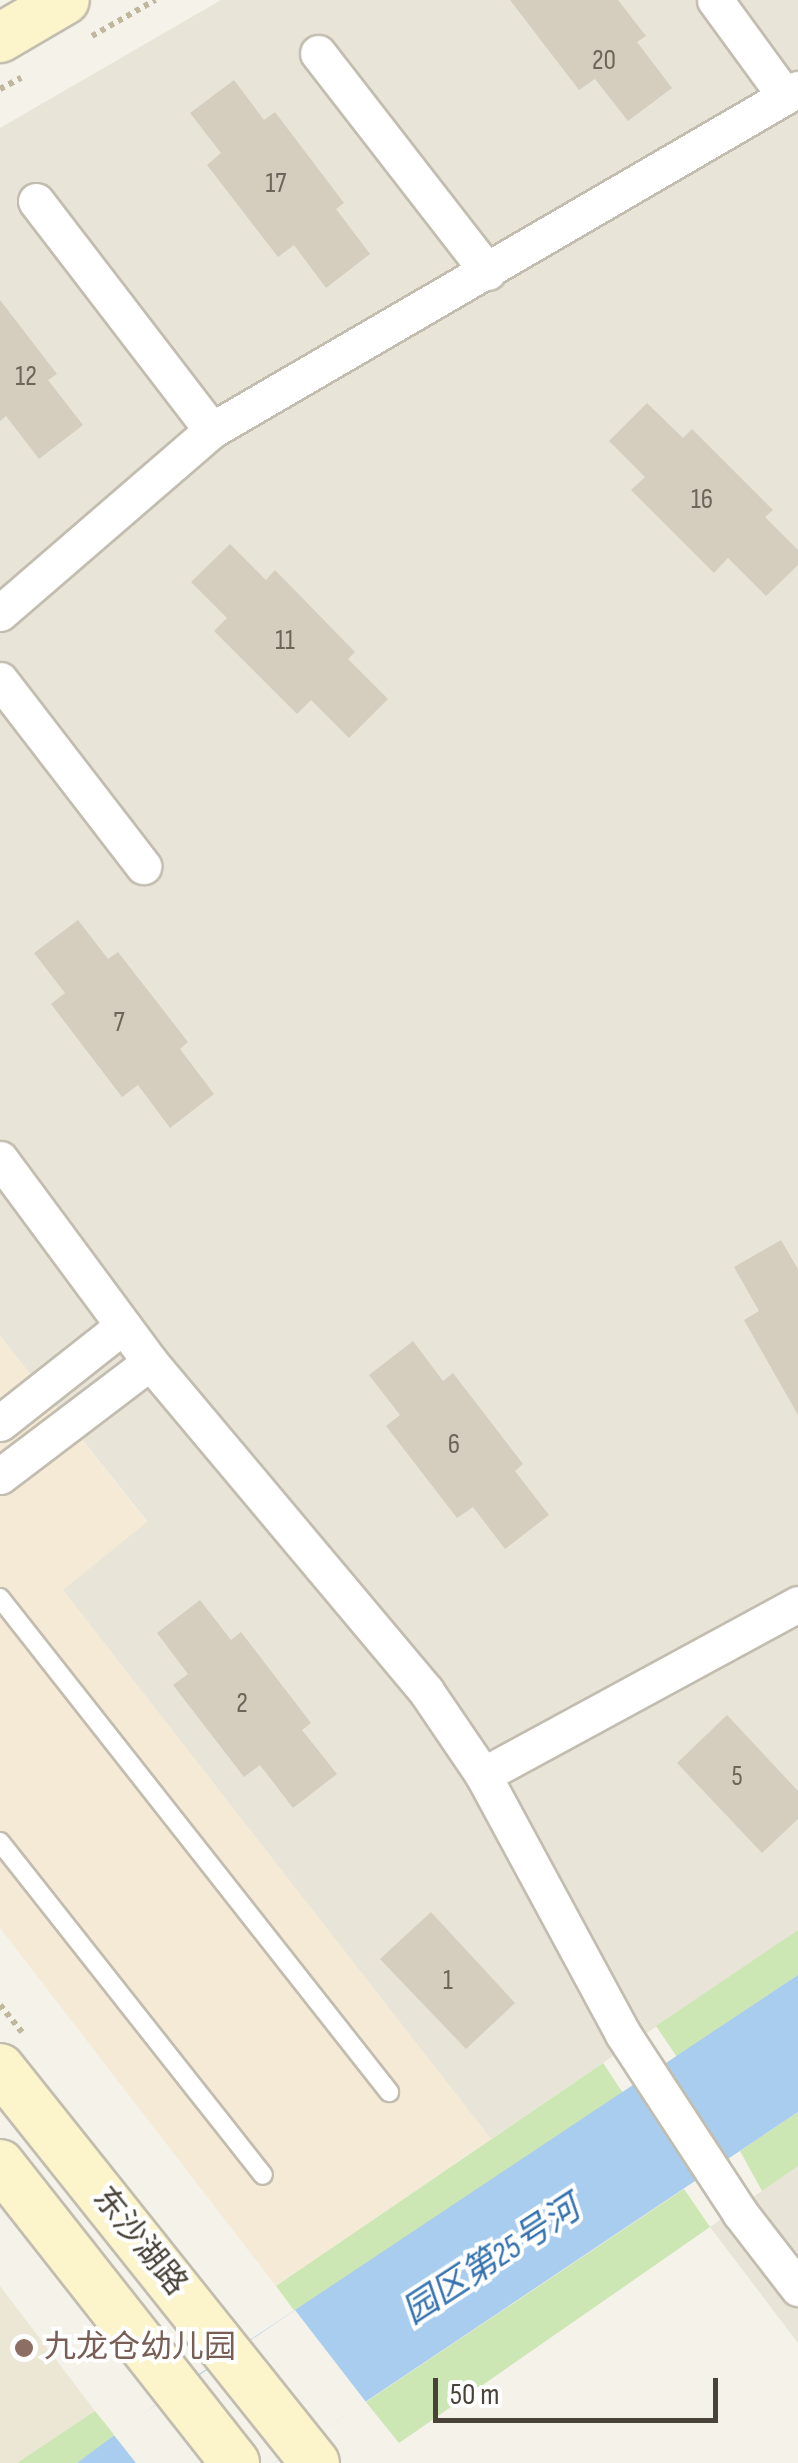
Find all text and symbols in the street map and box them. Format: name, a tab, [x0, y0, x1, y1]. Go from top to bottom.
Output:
house number: 20	[592, 44, 616, 78]
house number: 17	[266, 167, 286, 201]
house number: 12	[15, 360, 37, 394]
house number: 16	[691, 483, 713, 517]
house number: 11	[275, 624, 295, 658]
house number: 7	[113, 1006, 125, 1040]
house number: 6	[448, 1428, 460, 1462]
house number: 2	[236, 1687, 248, 1721]
house number: 5	[731, 1760, 743, 1794]
house number: 1	[443, 1964, 453, 1998]
street label: 东沙湖路	[84, 2180, 194, 2304]
water label: 园区第25号河	[395, 2188, 589, 2334]
place label: 九龙仓幼儿园	[44, 2329, 236, 2367]
marker: 九龙仓幼儿园	[13, 2337, 35, 2359]
scale bar	[438, 2358, 723, 2420]
text: 50 m	[450, 2377, 499, 2413]

